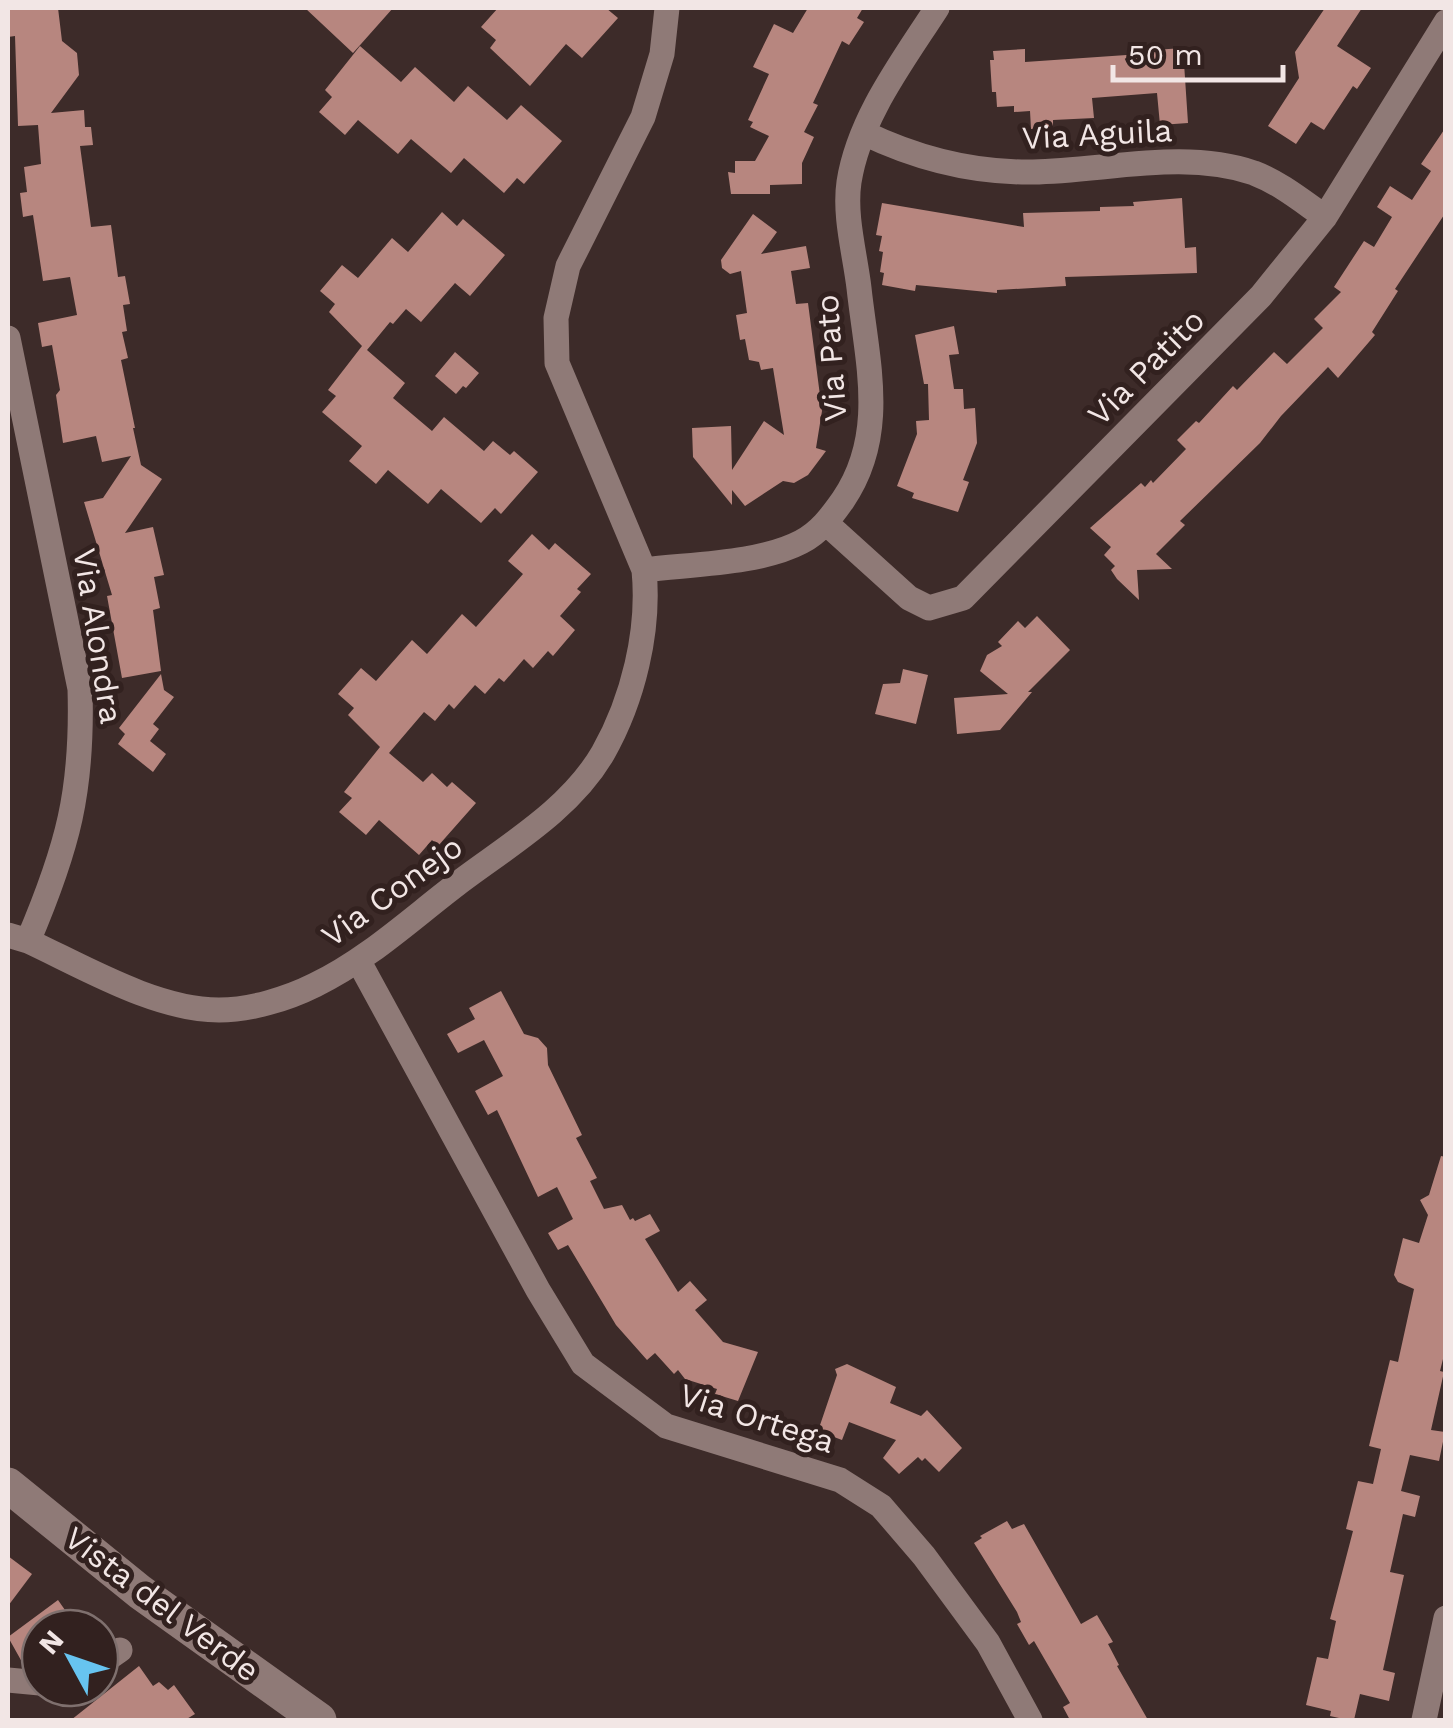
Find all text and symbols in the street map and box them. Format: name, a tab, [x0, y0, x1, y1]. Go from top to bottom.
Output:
scale bar	[1113, 20, 1283, 82]
text: 50 m	[1128, 37, 1203, 72]
street label: Via Aguila	[1021, 111, 1173, 157]
street label: Via Pato	[808, 293, 854, 423]
street label: Via Patito	[1080, 301, 1212, 433]
street label: Via Alondra	[65, 546, 131, 726]
street label: Via Conejo	[314, 827, 470, 955]
street label: Via Ortega	[675, 1375, 839, 1461]
street label: Vista del Verde	[57, 1519, 267, 1689]
north arrow	[20, 1608, 120, 1708]
text: N	[32, 1624, 71, 1661]

